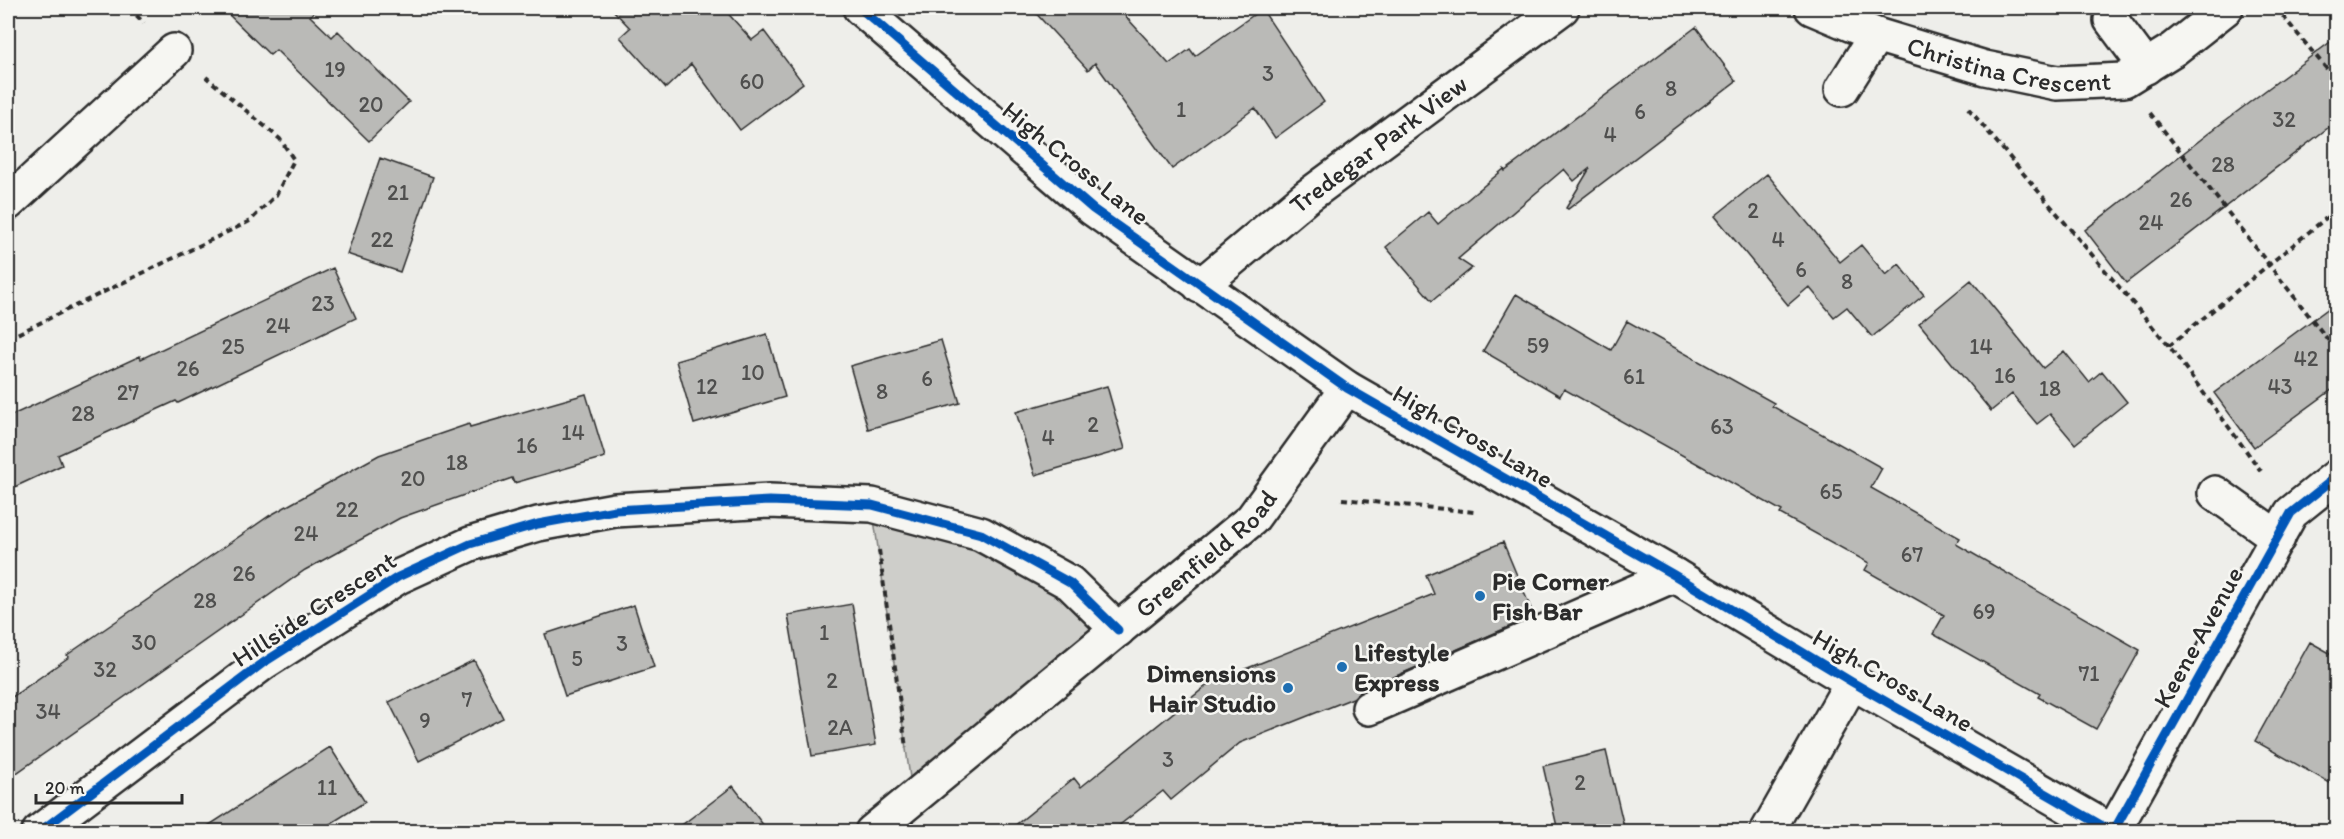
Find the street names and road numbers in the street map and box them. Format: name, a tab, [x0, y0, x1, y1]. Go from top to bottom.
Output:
street label: Christina Crescent	[1903, 29, 2112, 100]
street label: Tredegar Park View	[1283, 68, 1474, 220]
street label: High Cross Lane	[996, 94, 1156, 232]
street label: High Cross Lane	[1387, 377, 1559, 495]
street label: Greenfield Road	[1128, 483, 1284, 625]
street label: Hillside Crescent	[226, 544, 402, 674]
street label: Keene Avenue	[2146, 561, 2250, 713]
street label: High Cross Lane	[1807, 621, 1979, 739]

